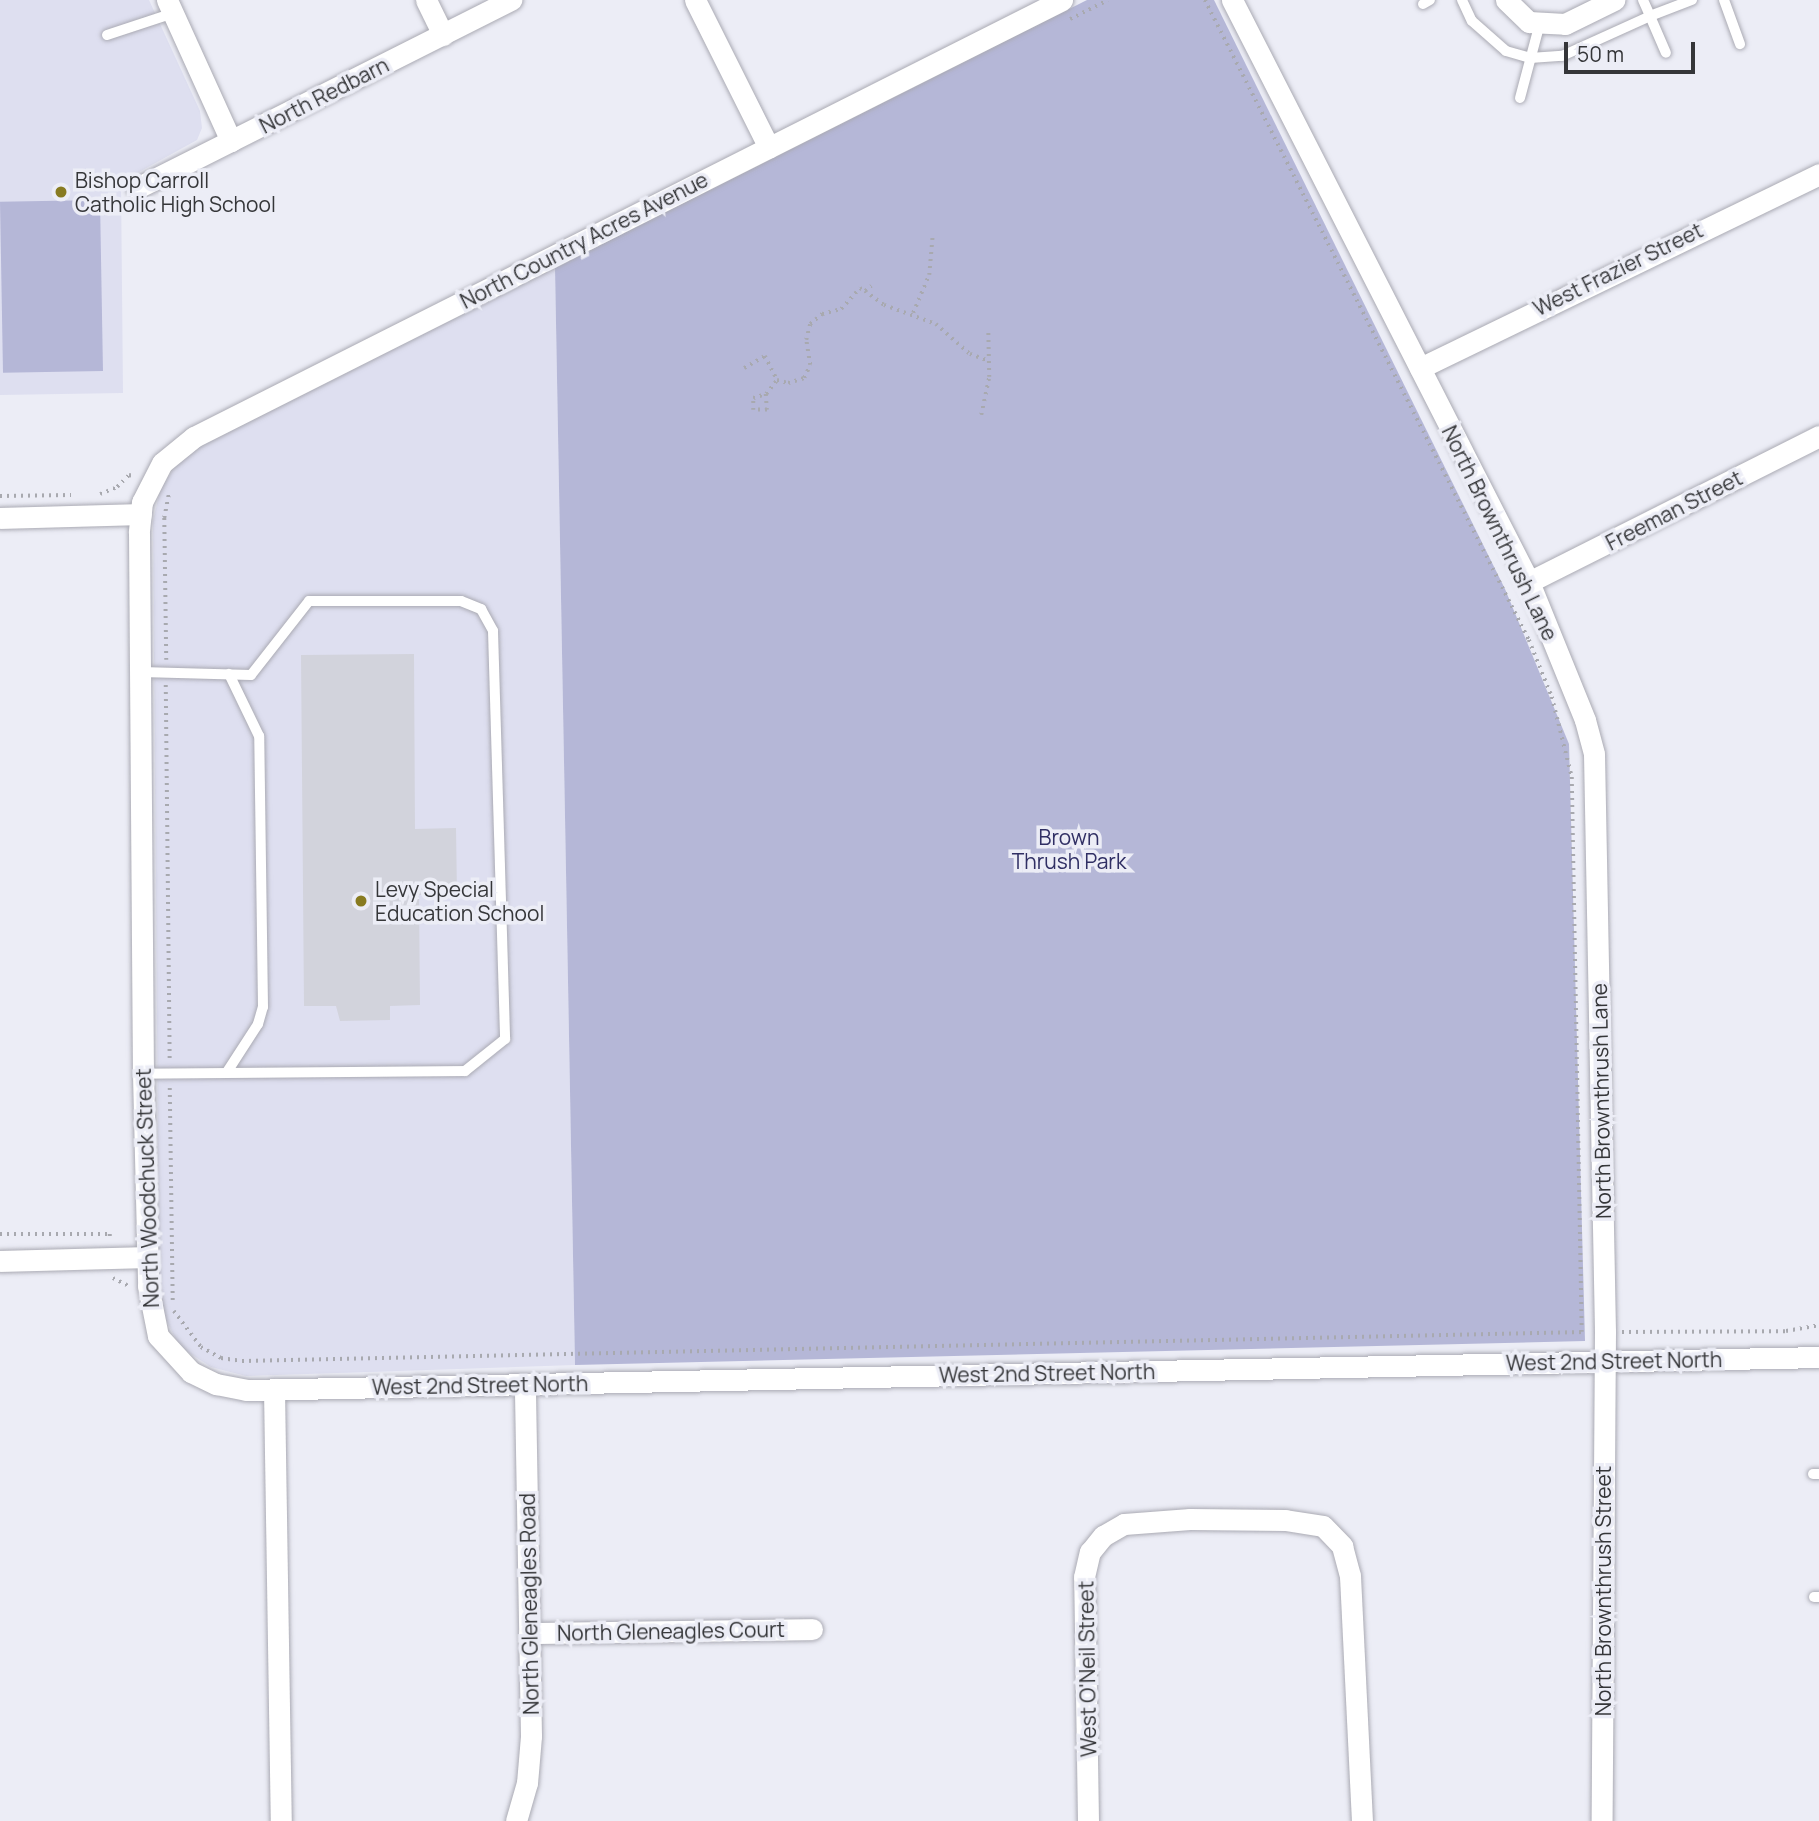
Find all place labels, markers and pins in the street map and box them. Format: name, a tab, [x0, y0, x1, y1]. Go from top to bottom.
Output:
place label: Bishop Carroll Catholic High School	[75, 167, 276, 217]
marker: Bishop Carroll Catholic High School	[53, 184, 69, 200]
place label: Levy Special Education School	[375, 876, 544, 926]
marker: Levy Special Education School	[353, 893, 369, 909]

